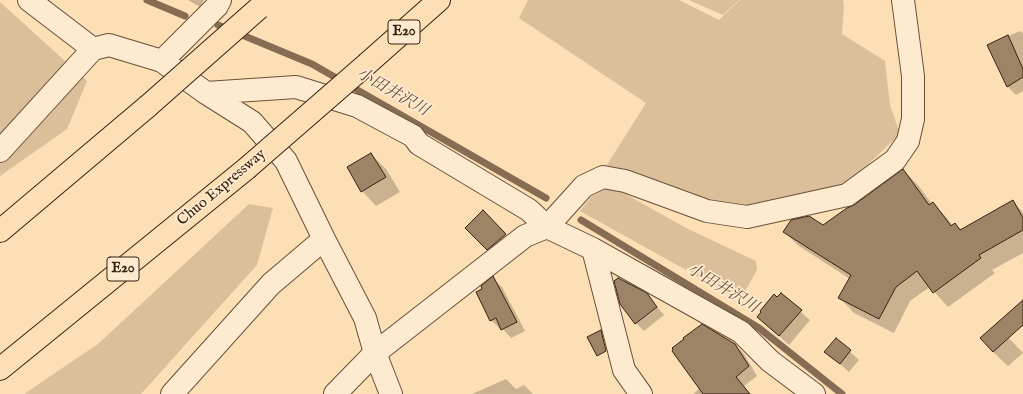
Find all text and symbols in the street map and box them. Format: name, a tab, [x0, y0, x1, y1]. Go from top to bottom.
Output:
road number: E20	[388, 20, 420, 44]
water label: 小田井沢川	[353, 65, 431, 121]
street label: Chuo Expressway	[174, 146, 270, 230]
road number: E20	[107, 257, 139, 281]
water label: 小田井沢川	[683, 260, 761, 318]

